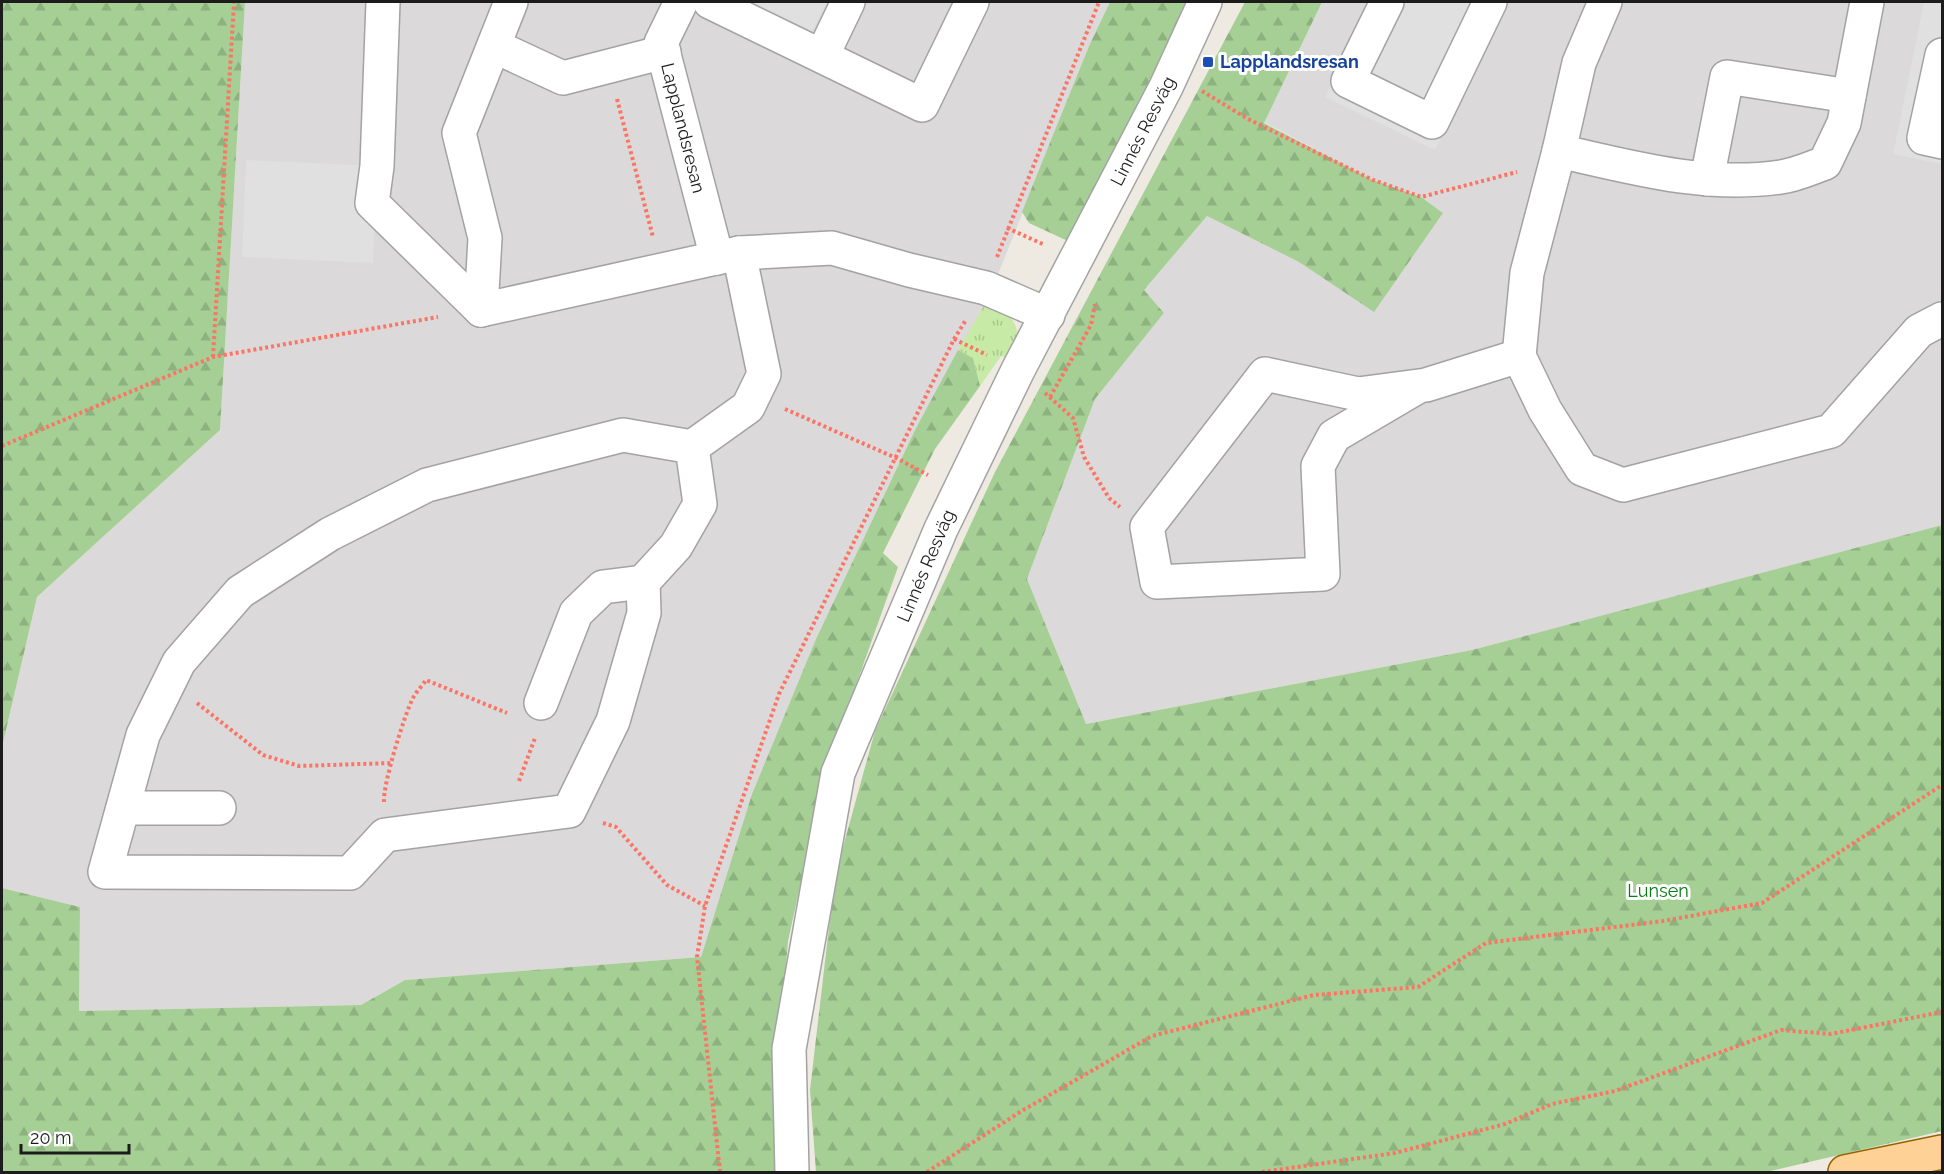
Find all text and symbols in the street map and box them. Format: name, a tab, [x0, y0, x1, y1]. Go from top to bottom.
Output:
place label: Lapplandsresan	[1220, 51, 1359, 72]
marker: Lapplandsresan	[1201, 55, 1215, 69]
street label: Lapplandsresan	[657, 61, 710, 195]
street label: Linnés Resväg	[1106, 73, 1179, 189]
street label: Linnés Resväg	[892, 506, 959, 625]
park label: Lunsen	[1627, 880, 1689, 901]
scale bar	[21, 1117, 129, 1155]
text: 20 m	[30, 1127, 72, 1148]

